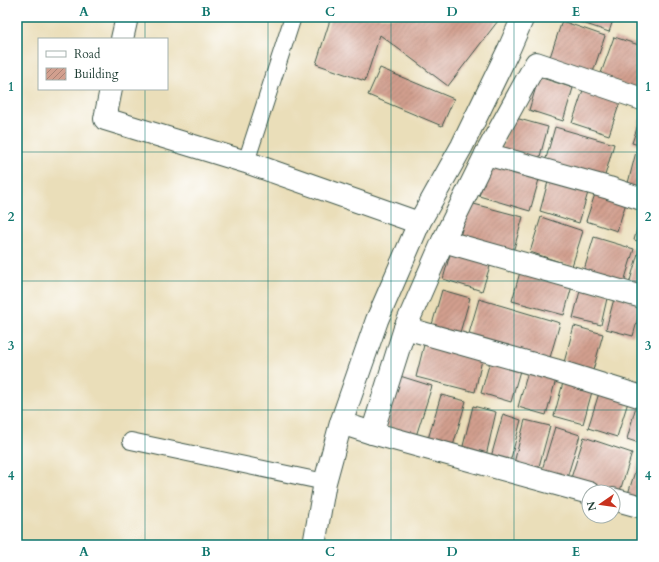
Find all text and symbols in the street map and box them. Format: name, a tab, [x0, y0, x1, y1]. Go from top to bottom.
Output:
text: A	[79, 3, 89, 21]
text: B	[201, 3, 211, 21]
text: C	[325, 3, 335, 21]
text: D	[446, 3, 458, 21]
text: E	[572, 3, 580, 21]
legend	[38, 38, 168, 90]
text: Road	[74, 46, 101, 62]
text: Building	[74, 66, 119, 82]
text: 1	[8, 78, 14, 96]
text: 1	[645, 78, 651, 96]
text: 2	[8, 208, 15, 226]
text: 2	[645, 208, 652, 226]
text: 3	[8, 337, 15, 355]
text: 3	[645, 337, 652, 355]
text: 4	[8, 467, 15, 485]
text: 4	[645, 467, 652, 485]
north arrow	[581, 484, 621, 524]
text: N	[583, 499, 600, 512]
text: A	[79, 543, 89, 561]
text: B	[201, 543, 211, 561]
text: C	[325, 543, 335, 561]
text: D	[446, 543, 458, 561]
text: E	[572, 543, 580, 561]

